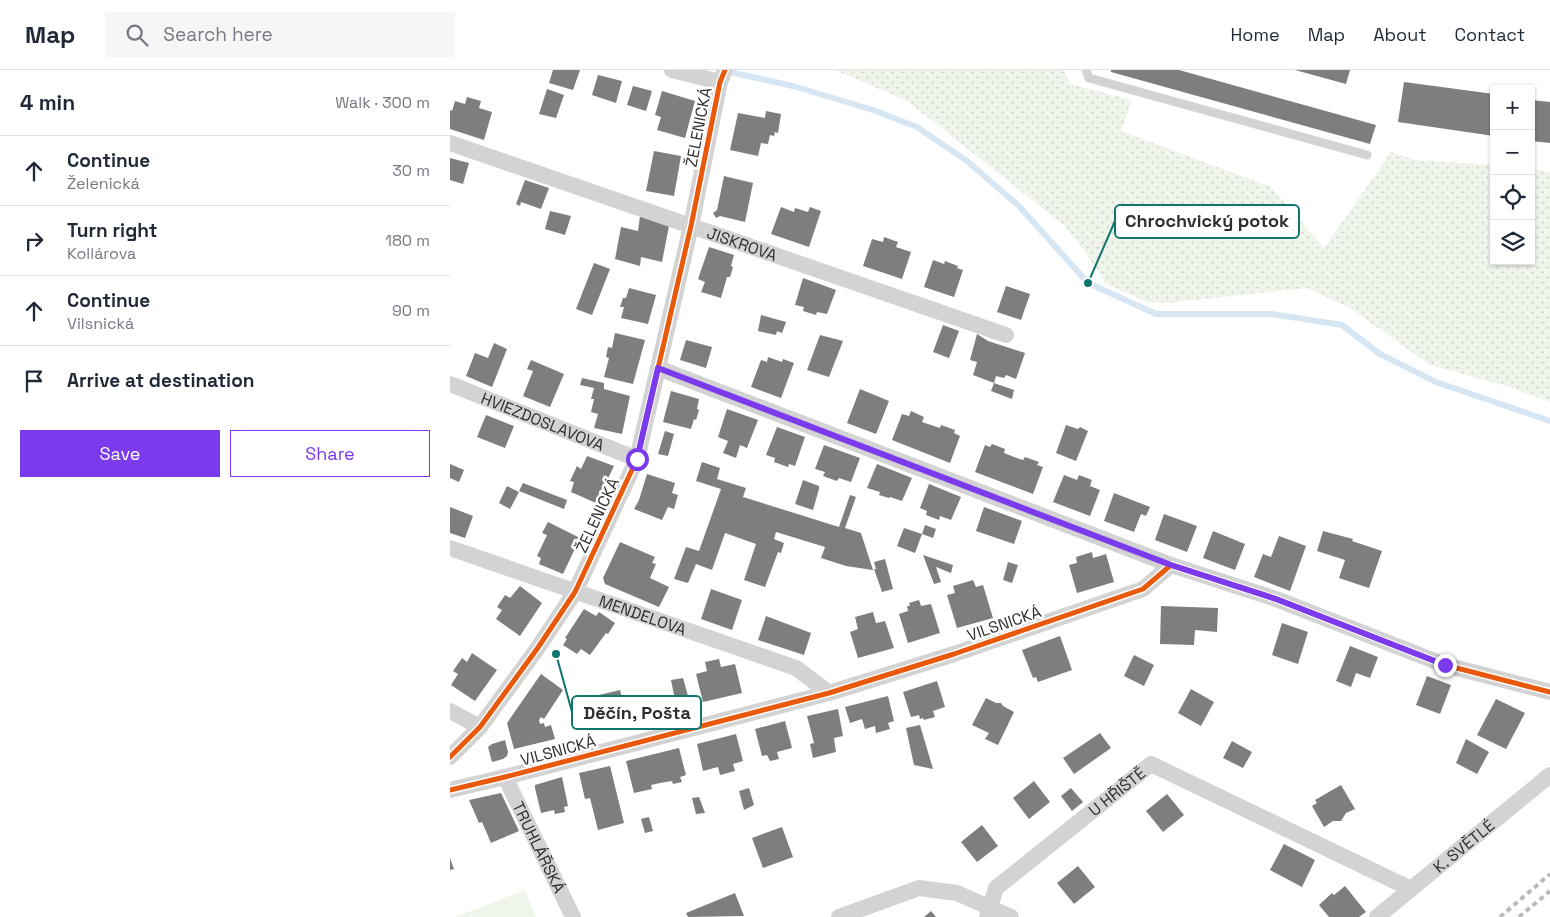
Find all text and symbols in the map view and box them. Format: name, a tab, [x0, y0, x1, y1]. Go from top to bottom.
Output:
search box	[105, 12, 455, 57]
text: Map	[25, 19, 75, 50]
icon: search	[123, 21, 151, 49]
text: Search here	[163, 22, 273, 47]
text: Home	[1231, 23, 1280, 46]
text: Map	[1308, 23, 1345, 46]
text: About	[1373, 23, 1427, 46]
text: Contact	[1455, 23, 1525, 46]
map controls	[1490, 85, 1535, 265]
button: +	[1490, 85, 1535, 130]
street label: ŽELENICKÁ	[680, 86, 716, 169]
text: 4 min	[20, 89, 75, 116]
text: Walk · 300 m	[335, 92, 430, 113]
button: −	[1490, 130, 1535, 175]
text: Continue	[67, 148, 150, 173]
icon: ahead	[20, 157, 48, 185]
text: 30 m	[392, 160, 430, 181]
text: Želenická	[67, 173, 140, 194]
button: locate	[1490, 175, 1535, 220]
callout: Chrochvický potok	[1115, 205, 1299, 238]
text: Chrochvický potok	[1125, 209, 1289, 232]
text: Turn right	[67, 218, 157, 243]
button: layers	[1490, 220, 1535, 265]
street label: JISKROVA	[704, 222, 780, 266]
icon: right	[20, 227, 48, 255]
text: 180 m	[385, 230, 430, 251]
text: Kollárova	[67, 243, 136, 264]
text: Continue	[67, 288, 150, 313]
icon: ahead	[20, 297, 48, 325]
text: 90 m	[392, 300, 430, 321]
text: Vilsnická	[67, 313, 134, 334]
icon: arrive	[20, 367, 48, 395]
text: Arrive at destination	[67, 368, 255, 393]
street label: HVIEZDOSLAVOVA	[478, 388, 607, 456]
button: Save	[20, 430, 220, 477]
button: Share	[230, 430, 430, 477]
route start	[626, 448, 649, 471]
street label: ŽELENICKÁ	[571, 474, 624, 556]
street label: MENDELOVA	[596, 590, 689, 640]
street label: VILSNICKÁ	[964, 601, 1044, 646]
route end	[1434, 654, 1457, 677]
callout: Děčín, Pošta	[572, 696, 701, 729]
text: Děčín, Pošta	[583, 701, 691, 724]
street label: VILSNICKÁ	[518, 730, 598, 771]
street label: U HŘIŠTĚ	[1084, 763, 1150, 821]
street label: TRUHLÁŘSKÁ	[507, 798, 570, 897]
street label: K. SVĚTLÉ	[1429, 815, 1499, 878]

